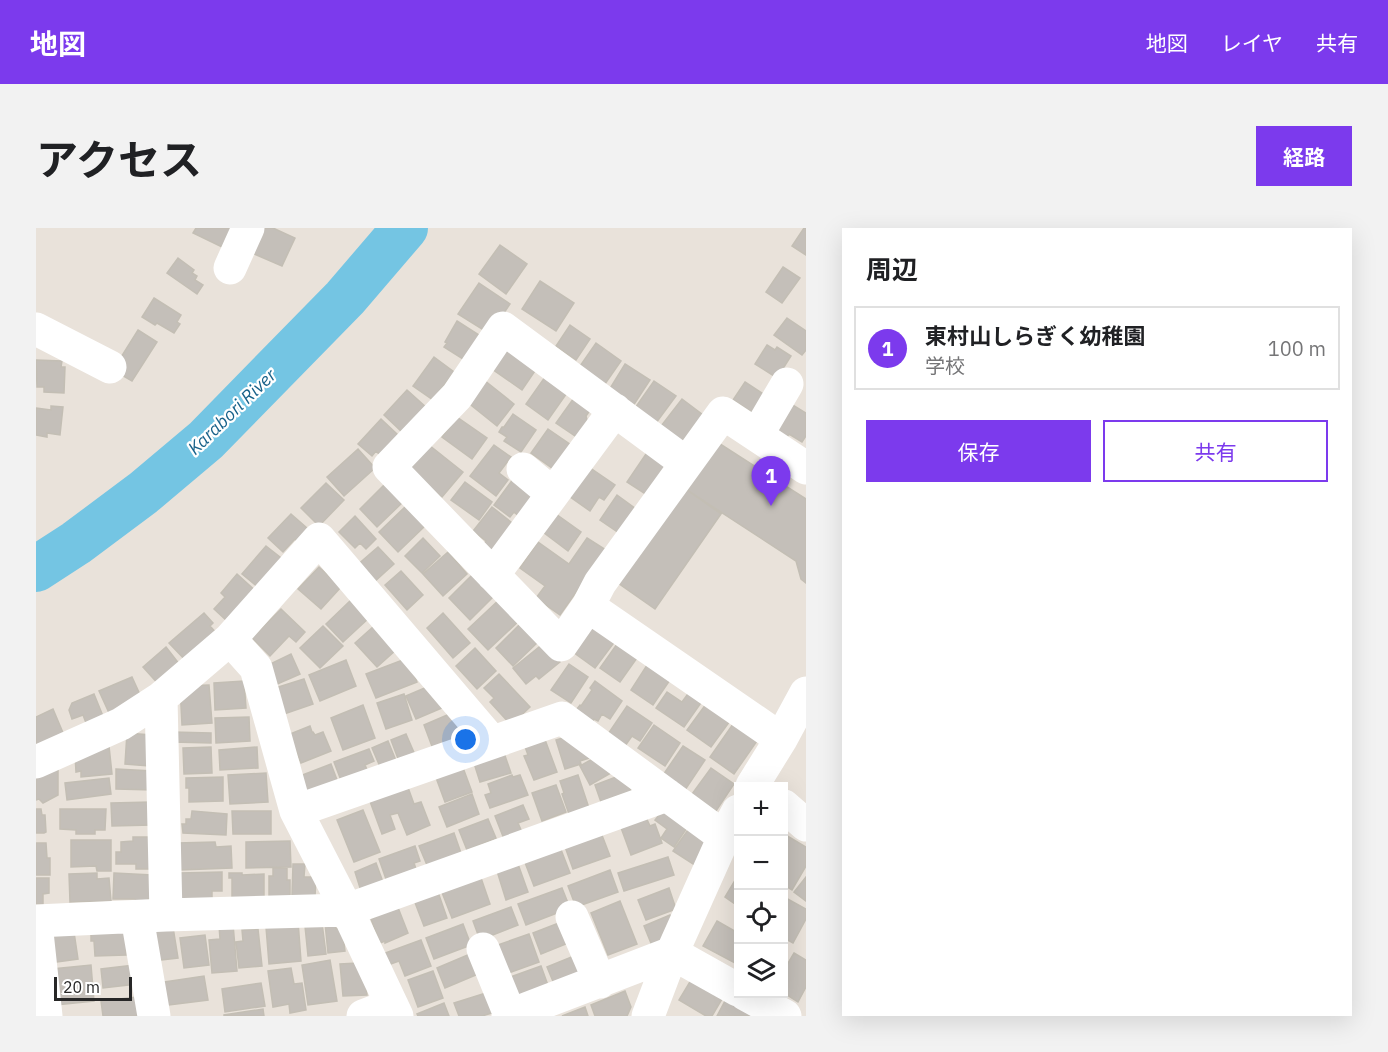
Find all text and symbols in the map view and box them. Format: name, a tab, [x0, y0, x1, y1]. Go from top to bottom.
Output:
text: 地図	[30, 25, 86, 62]
text: 地図	[1146, 29, 1188, 57]
text: レイヤ	[1221, 29, 1283, 57]
text: 共有	[1316, 29, 1358, 57]
button: 経路	[1256, 126, 1352, 186]
text: アクセス	[36, 132, 202, 187]
text: 周辺	[866, 252, 918, 286]
text: 東村山しらぎく幼稚園	[925, 321, 1145, 350]
text: 1	[882, 335, 894, 362]
text: 100 m	[1268, 335, 1326, 362]
text: 学校	[925, 352, 965, 379]
water label: Karabori River	[183, 364, 281, 459]
button: 保存	[866, 420, 1091, 482]
button: 共有	[1103, 420, 1328, 482]
pin: 1	[752, 456, 790, 506]
your location	[451, 725, 480, 754]
map controls	[734, 782, 788, 998]
button: +	[734, 782, 788, 836]
button: −	[734, 836, 788, 890]
button: locate	[734, 890, 788, 944]
button: layers	[734, 944, 788, 998]
scale bar	[54, 974, 132, 1002]
text: 20 m	[63, 977, 100, 997]

